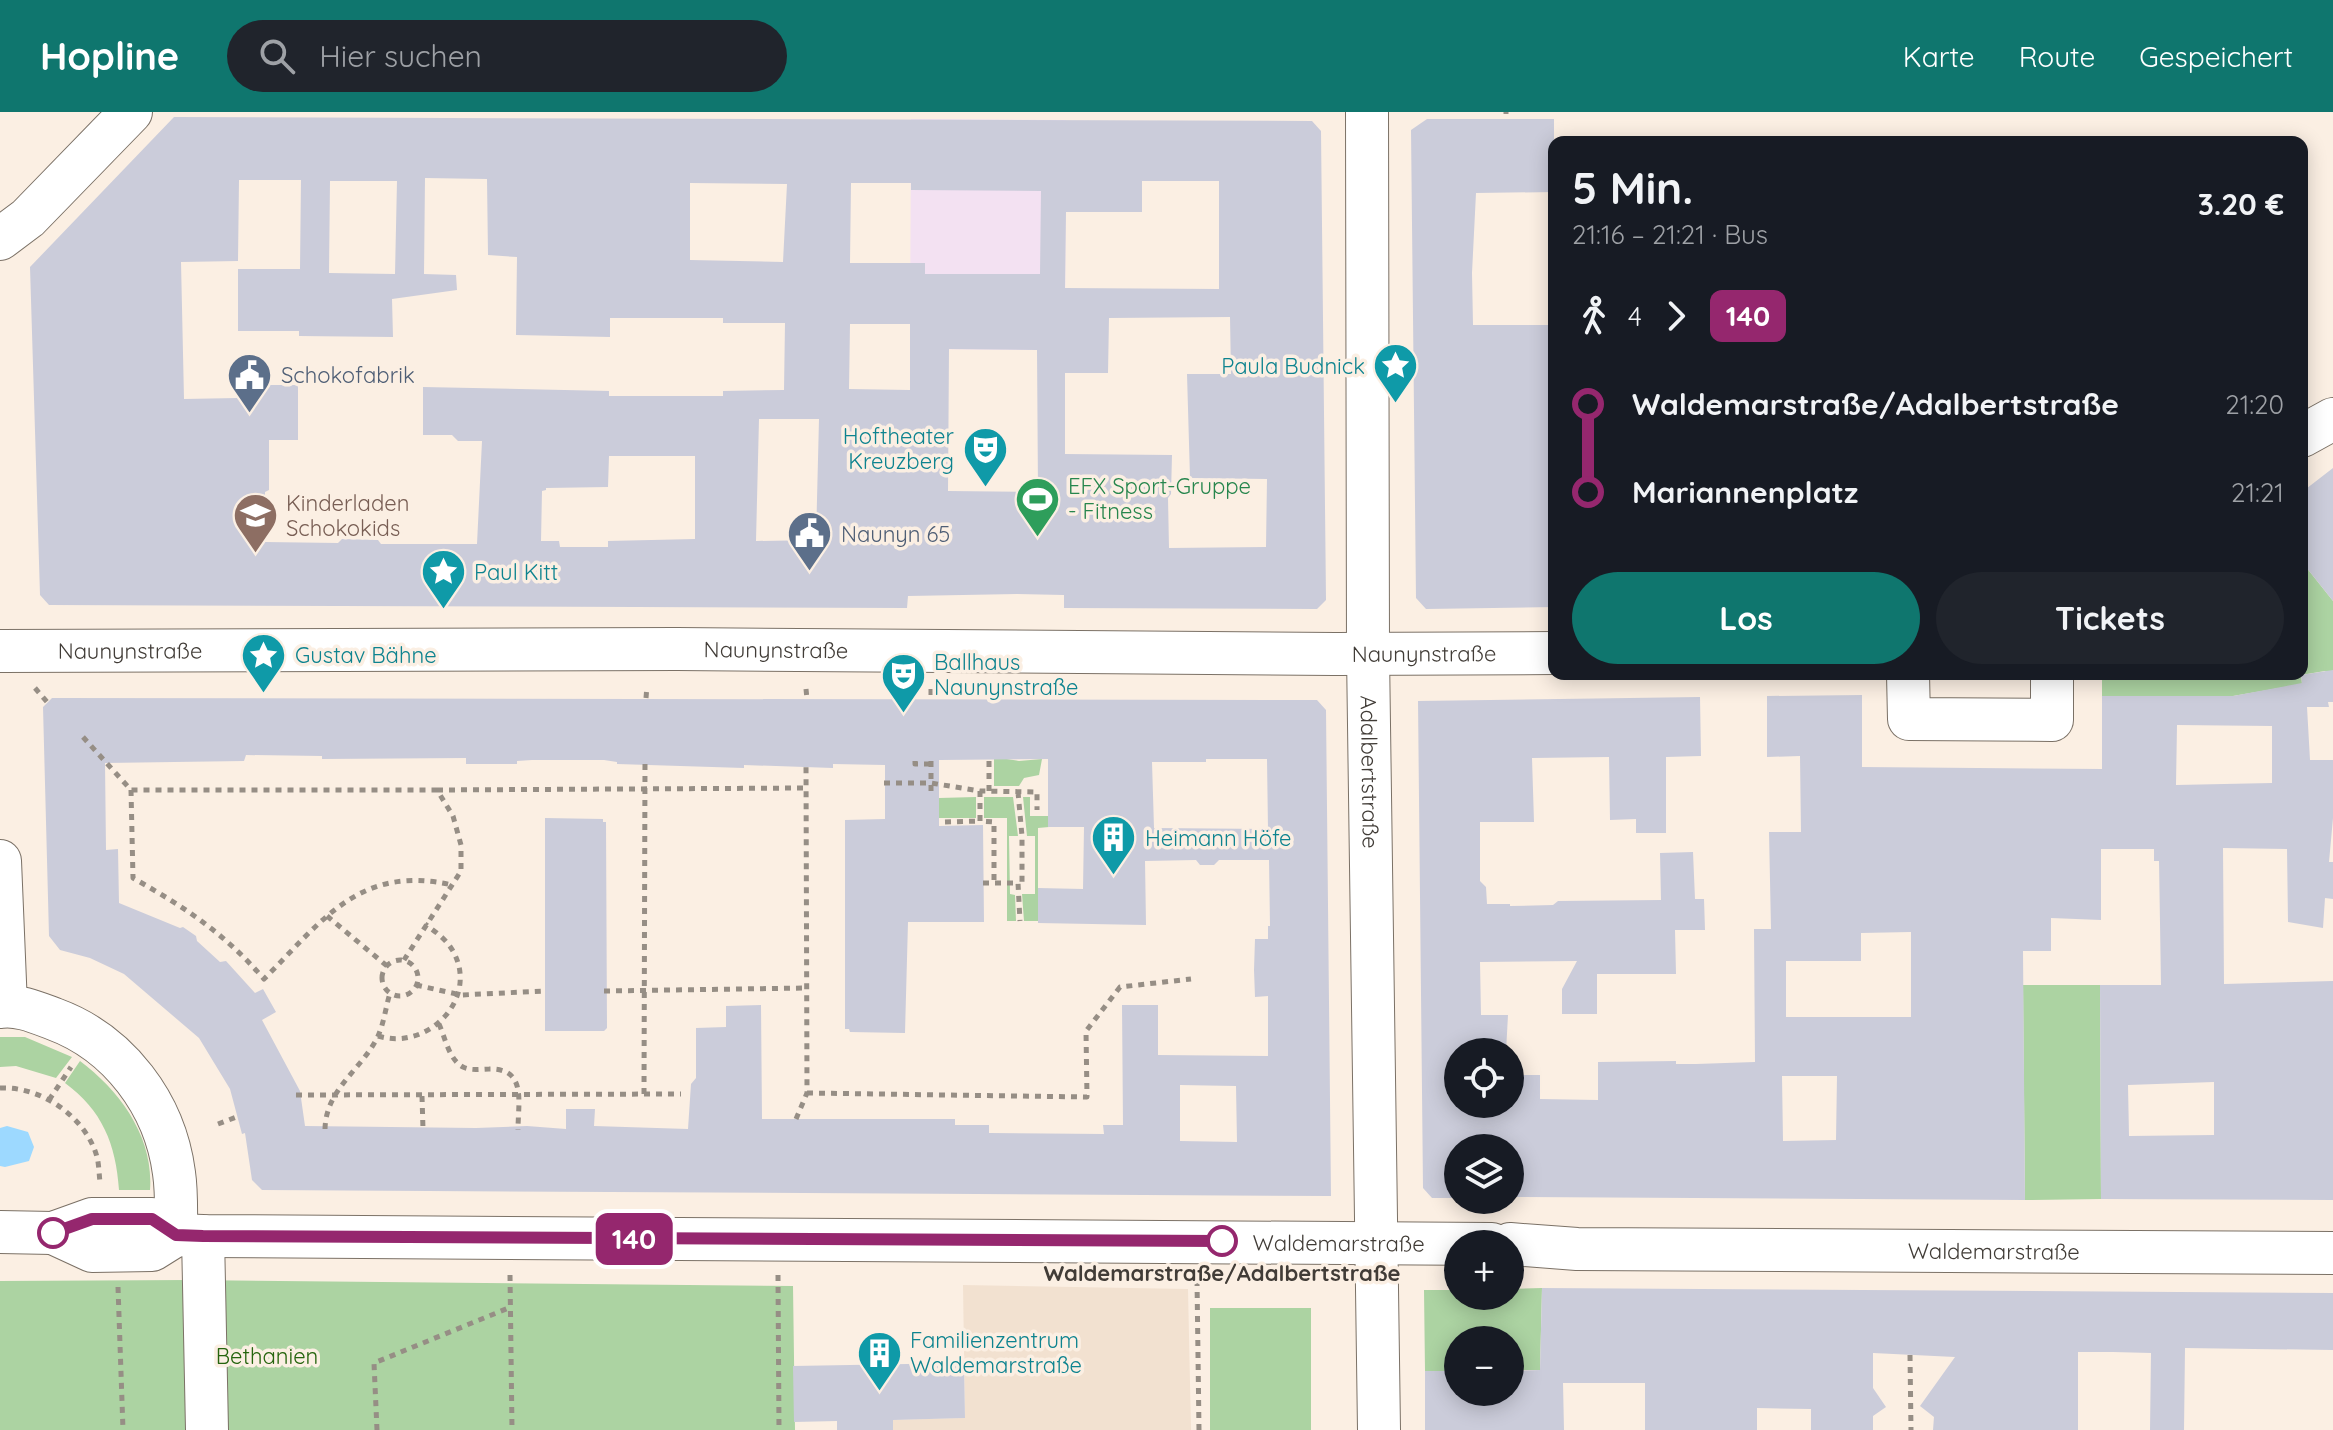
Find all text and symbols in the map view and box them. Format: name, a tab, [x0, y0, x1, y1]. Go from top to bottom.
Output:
search box	[227, 20, 787, 92]
text: Hopline	[40, 32, 179, 80]
icon: search	[255, 34, 299, 78]
text: Hier suchen	[319, 37, 482, 75]
text: Karte	[1903, 39, 1975, 74]
text: Route	[2019, 39, 2095, 74]
text: Gespeichert	[2139, 39, 2293, 74]
text: 5 Min.	[1572, 160, 1693, 215]
text: 3.20 €	[2198, 185, 2284, 223]
text: 21:16 – 21:21 · Bus	[1572, 218, 1768, 251]
icon: walk	[1572, 294, 1616, 338]
icon: forward	[1654, 294, 1698, 338]
text: 140	[1726, 298, 1770, 333]
text: 4	[1628, 300, 1642, 333]
place icon: Paula Budnick	[1372, 342, 1420, 405]
public building icon: Schokofabrik	[226, 351, 274, 414]
place label: Paula Budnick	[1221, 352, 1365, 380]
place label: Schokofabrik	[281, 361, 415, 389]
text: Waldemarstraße/Adalbertstraße	[1632, 385, 2119, 423]
text: 21:20	[2225, 388, 2284, 421]
place label: Hoftheater Kreuzberg	[843, 422, 955, 475]
theatre icon: Hoftheater Kreuzberg	[961, 425, 1009, 488]
place label: EFX Sport-Gruppe - Fitness	[1068, 472, 1251, 525]
text: Mariannenplatz	[1632, 473, 1858, 511]
sports icon: EFX Sport-Gruppe - Fitness	[1013, 475, 1061, 538]
text: 21:21	[2231, 476, 2284, 509]
place label: Kinderladen Schokokids	[286, 489, 409, 542]
school or university icon: Kinderladen Schokokids	[231, 492, 279, 555]
public building icon: Naunyn 65	[786, 510, 834, 573]
place label: Naunyn 65	[841, 520, 950, 548]
place icon: Paul Kitt	[419, 548, 467, 611]
place label: Paul Kitt	[474, 558, 558, 586]
button: Los	[1572, 572, 1920, 664]
button: Tickets	[1936, 572, 2284, 664]
place icon: Gustav Bähne	[240, 631, 288, 694]
street label: Naunynstraße	[704, 635, 848, 664]
street label: Naunynstraße	[58, 636, 202, 665]
street label: Naunynstraße	[1352, 639, 1496, 668]
place label: Gustav Bähne	[295, 641, 437, 669]
place label: Ballhaus Naunynstraße	[934, 648, 1079, 701]
theatre icon: Ballhaus Naunynstraße	[879, 651, 927, 714]
street label: Adalbertstraße	[1355, 695, 1385, 849]
building icon: Heimann Höfe	[1090, 814, 1138, 877]
place label: Heimann Höfe	[1145, 824, 1291, 852]
map controls	[1444, 1038, 1524, 1406]
button: locate	[1444, 1038, 1524, 1118]
button: layers	[1444, 1134, 1524, 1214]
line badge: 140	[588, 1213, 680, 1265]
unlabelled marker	[38, 1218, 68, 1248]
text: 140	[612, 1221, 656, 1256]
marker: Waldemarstraße/Adalbertstraße	[1207, 1226, 1237, 1256]
street label: Waldemarstraße	[1253, 1229, 1425, 1258]
button: +	[1444, 1230, 1524, 1310]
street label: Waldemarstraße	[1908, 1237, 2080, 1266]
place label: Waldemarstraße/Adalbertstraße	[1043, 1259, 1401, 1287]
place label: Familienzentrum Waldemarstraße	[910, 1326, 1082, 1379]
button: −	[1444, 1326, 1524, 1406]
building icon: Familienzentrum Waldemarstraße	[855, 1329, 903, 1392]
park label: Bethanien	[216, 1342, 318, 1370]

